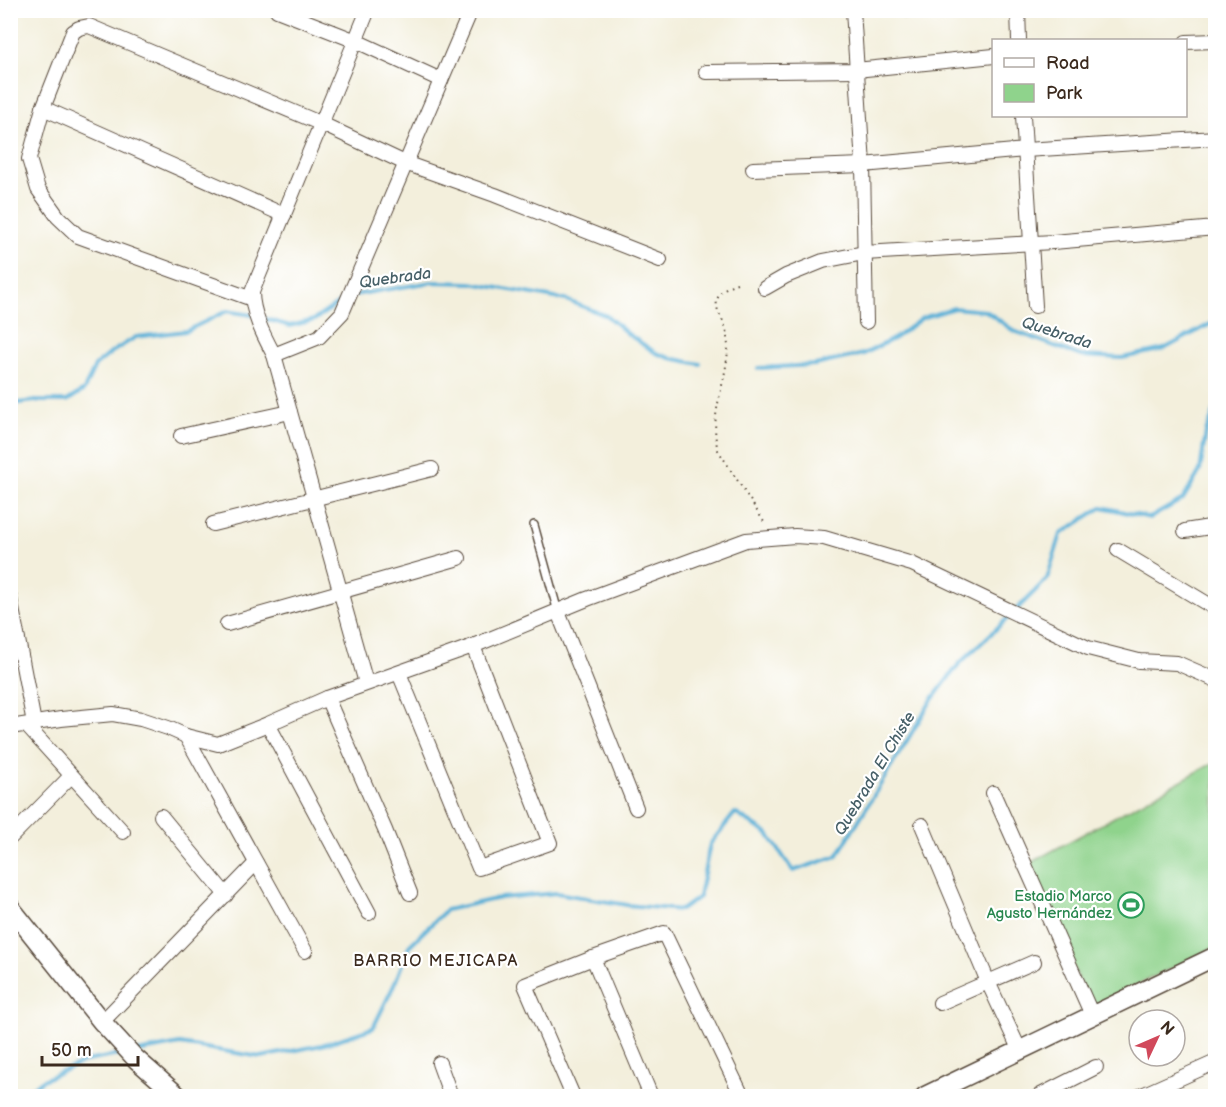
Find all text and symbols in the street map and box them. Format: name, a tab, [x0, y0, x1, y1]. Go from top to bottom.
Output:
legend	[992, 39, 1187, 117]
text: Road	[1046, 53, 1090, 74]
text: Park	[1046, 83, 1082, 104]
water label: Quebrada	[358, 264, 432, 293]
water label: Quebrada	[1019, 313, 1094, 354]
water label: Quebrada El Chiste	[831, 708, 920, 839]
place label: Estadio Marco Agusto Hernández	[987, 887, 1113, 923]
sports icon: Estadio Marco Agusto Hernández	[1116, 890, 1146, 920]
district label: BARRIO MEJICAPA	[353, 952, 519, 971]
north arrow	[1127, 1008, 1187, 1068]
text: N	[1156, 1018, 1178, 1040]
scale bar	[42, 1029, 138, 1067]
text: 50 m	[51, 1040, 92, 1061]

